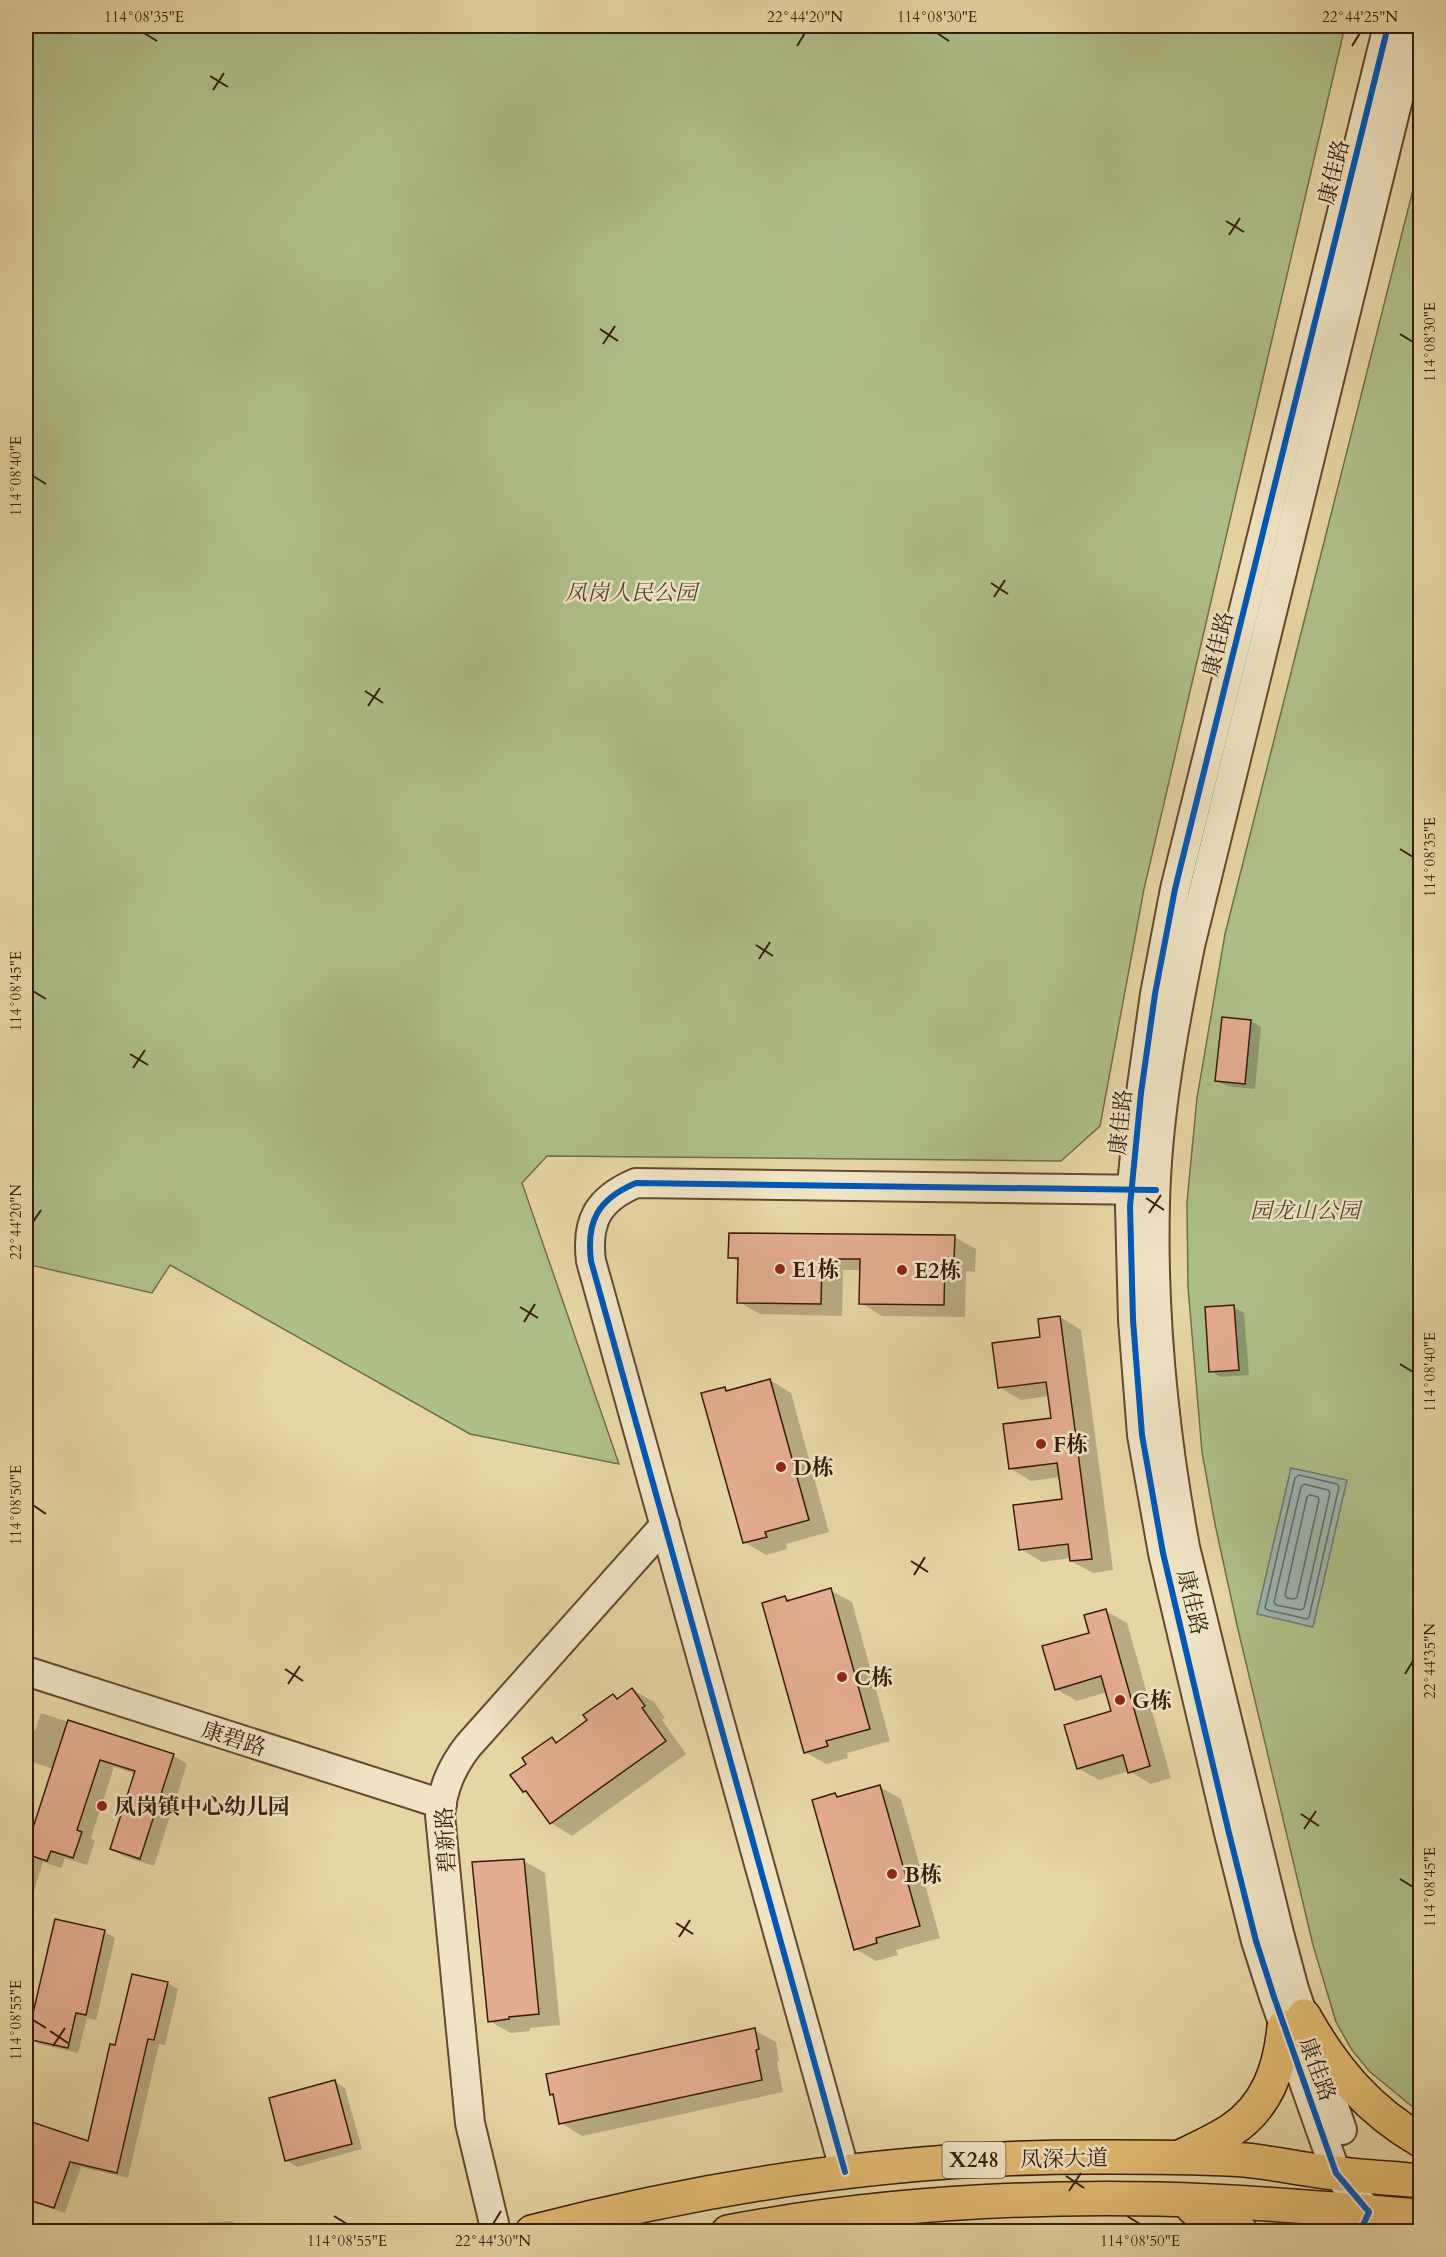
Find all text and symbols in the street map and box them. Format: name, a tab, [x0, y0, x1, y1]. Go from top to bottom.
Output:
text: 114°08'35"E	[104, 7, 184, 27]
text: 22°44'20"N	[767, 7, 843, 27]
text: 114°08'30"E	[897, 7, 977, 27]
text: 22°44'25"N	[1322, 7, 1398, 27]
street label: 康佳路	[1311, 137, 1357, 208]
text: 114°08'30"E	[1420, 302, 1440, 382]
text: 114°08'40"E	[6, 436, 26, 516]
park label: 凤岗人民公园	[565, 578, 700, 608]
street label: 康佳路	[1195, 609, 1241, 680]
text: 114°08'35"E	[1420, 817, 1440, 897]
text: 114°08'45"E	[6, 951, 26, 1031]
street label: 康佳路	[1103, 1088, 1139, 1156]
text: 22°44'20"N	[6, 1184, 26, 1260]
park label: 园龙山公园	[1250, 1196, 1363, 1226]
place label: E1栋	[792, 1255, 839, 1285]
place label: E2栋	[914, 1256, 961, 1286]
marker: E1栋	[773, 1262, 787, 1276]
marker: E2栋	[895, 1263, 909, 1277]
text: 114°08'40"E	[1420, 1332, 1440, 1412]
place label: F栋	[1053, 1430, 1088, 1460]
marker: F栋	[1034, 1437, 1048, 1451]
place label: D栋	[793, 1453, 834, 1483]
marker: D栋	[774, 1460, 788, 1474]
text: 114°08'50"E	[6, 1465, 26, 1545]
street label: 康佳路	[1170, 1567, 1214, 1638]
text: 22°44'35"N	[1420, 1623, 1440, 1699]
place label: C栋	[854, 1663, 893, 1693]
marker: C栋	[835, 1670, 849, 1684]
place label: G栋	[1132, 1686, 1172, 1716]
marker: G栋	[1113, 1693, 1127, 1707]
street label: 康碧路	[198, 1714, 270, 1763]
place label: 凤岗镇中心幼儿园	[114, 1792, 290, 1822]
marker: 凤岗镇中心幼儿园	[95, 1799, 109, 1813]
street label: 碧新路	[429, 1806, 463, 1874]
text: 114°08'45"E	[1420, 1847, 1440, 1927]
place label: B栋	[904, 1860, 942, 1890]
marker: B栋	[885, 1867, 899, 1881]
text: 114°08'55"E	[6, 1980, 26, 2060]
street label: 康佳路	[1292, 2033, 1342, 2105]
road number: X248	[942, 2142, 1006, 2178]
street label: 凤深大道	[1020, 2143, 1108, 2175]
text: 114°08'55"E	[307, 2231, 387, 2251]
text: 22°44'30"N	[455, 2231, 531, 2251]
text: 114°08'50"E	[1100, 2231, 1180, 2251]

